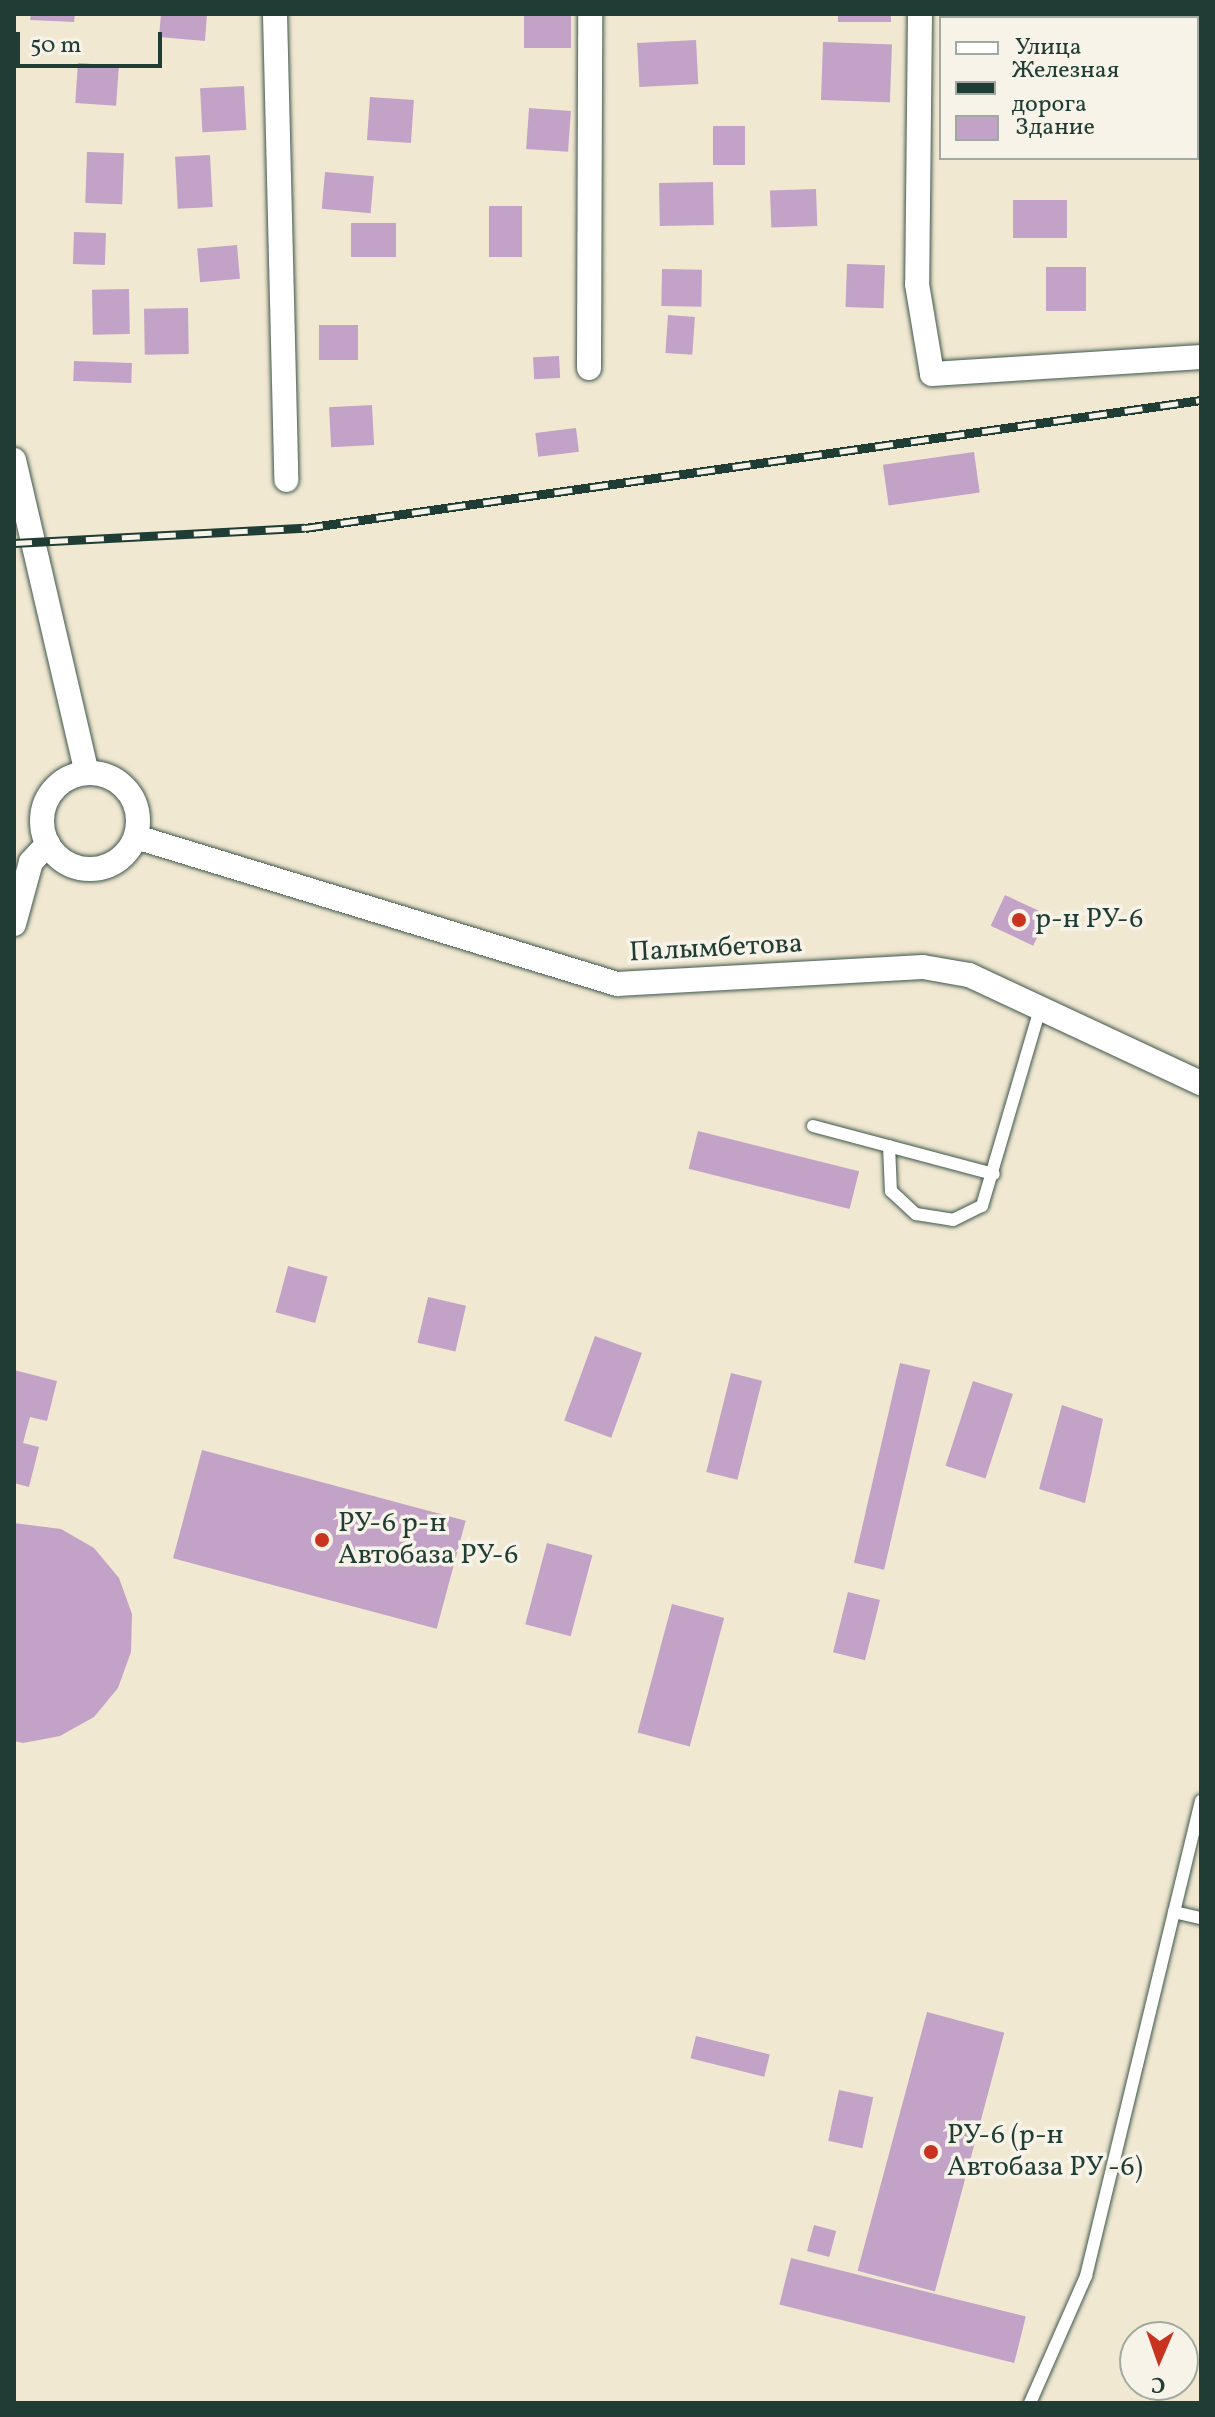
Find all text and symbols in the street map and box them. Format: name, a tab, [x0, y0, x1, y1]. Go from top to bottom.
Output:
scale bar	[20, 16, 166, 66]
legend	[939, 16, 1199, 160]
text: 50 m	[30, 29, 82, 63]
text: Улица	[1015, 31, 1082, 65]
text: Железная дорога	[1012, 54, 1119, 122]
text: Здание	[1015, 111, 1095, 145]
place label: р-н РУ-6	[1035, 903, 1144, 937]
marker: р-н РУ-6	[1010, 911, 1028, 929]
street label: Палымбетова	[628, 928, 804, 970]
place label: РУ-6 р-н Автобаза РУ-6	[338, 1507, 518, 1573]
marker: РУ-6 р-н Автобаза РУ-6	[313, 1531, 331, 1549]
place label: РУ-6 (р-н Автобаза РУ -6)	[947, 2119, 1144, 2185]
marker: РУ-6 (р-н Автобаза РУ -6)	[922, 2143, 940, 2161]
north arrow	[1119, 2321, 1199, 2401]
text: С	[1151, 2368, 1166, 2399]

